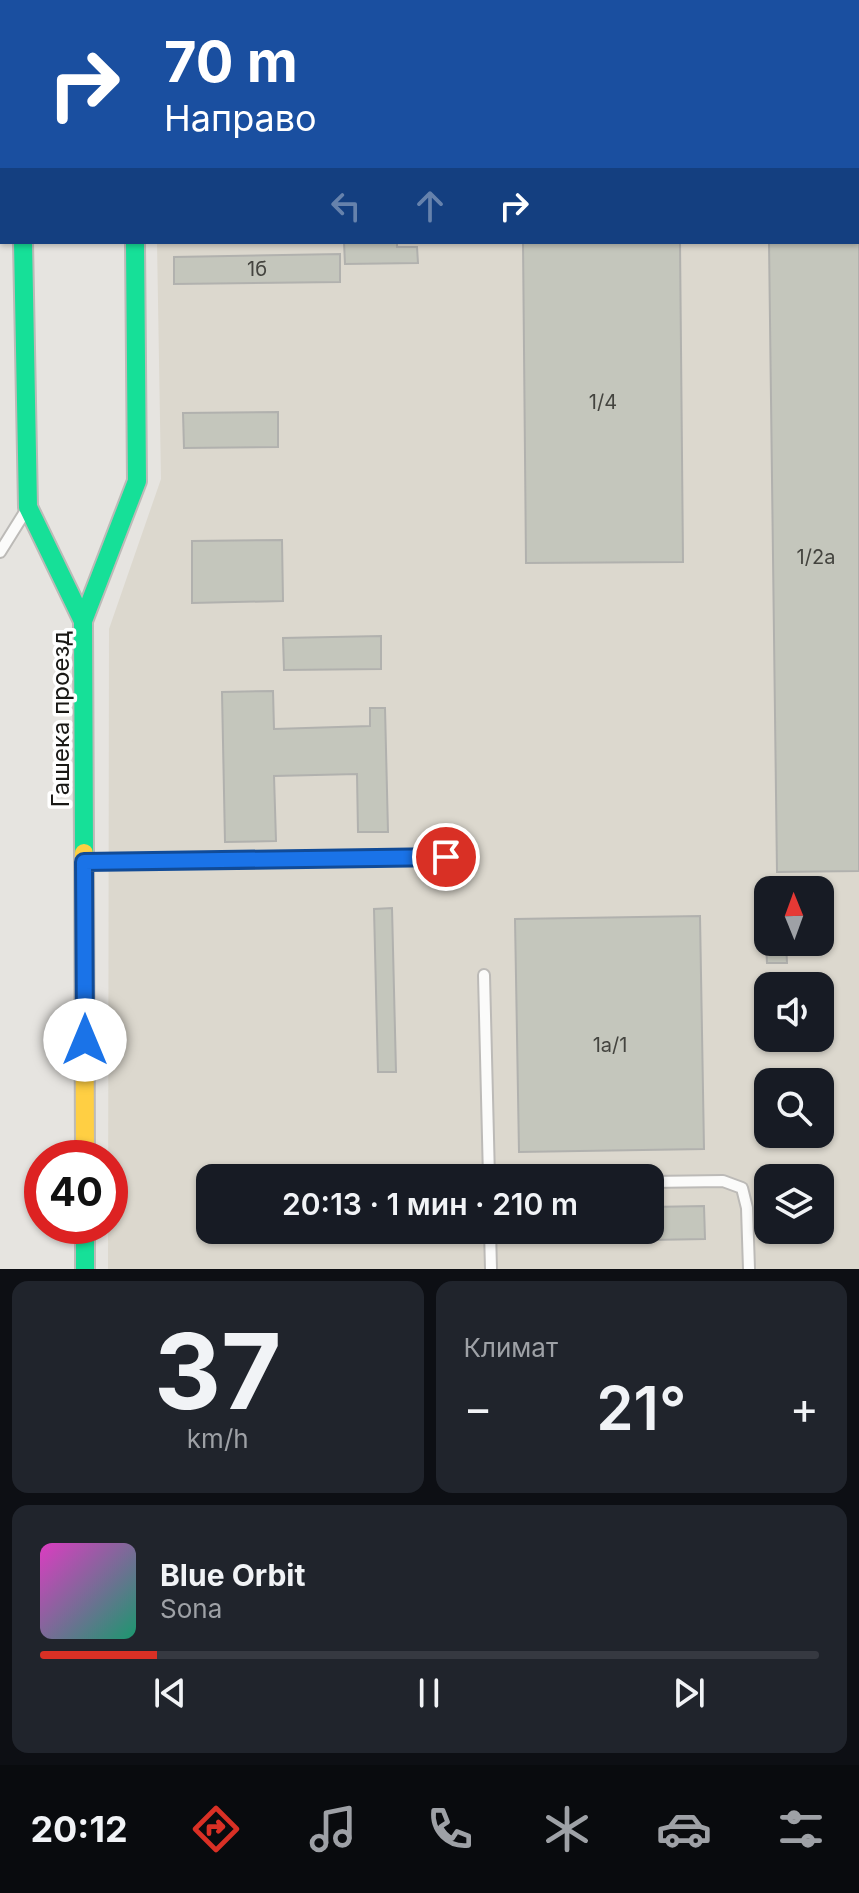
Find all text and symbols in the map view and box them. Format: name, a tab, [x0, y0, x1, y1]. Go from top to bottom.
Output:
text: 70 m	[164, 28, 298, 96]
icon: right	[32, 32, 136, 136]
text: Направо	[164, 96, 317, 140]
icon: left	[324, 184, 368, 228]
icon: ahead	[408, 184, 452, 228]
icon: right	[492, 184, 536, 228]
house number: 1б	[247, 257, 267, 281]
house number: 1/4	[589, 390, 617, 414]
house number: 1/2а	[797, 545, 835, 569]
street label: Гашека проезд	[46, 631, 75, 807]
pin	[412, 823, 480, 891]
icon: arrive	[424, 835, 468, 879]
north arrow	[754, 876, 834, 956]
map controls	[754, 876, 834, 1244]
button: sound	[754, 972, 834, 1052]
position arrow	[43, 998, 127, 1082]
house number: 1а/1	[593, 1033, 627, 1057]
button: search	[754, 1068, 834, 1148]
speed limit sign: 40	[24, 1140, 128, 1244]
button: layers	[754, 1164, 834, 1244]
text: 20:13 · 1 мин · 210 m	[282, 1186, 578, 1222]
text: 37	[154, 1308, 282, 1434]
text: Климат	[464, 1332, 558, 1363]
text: 21°	[596, 1372, 686, 1444]
text: −	[464, 1381, 493, 1435]
text: +	[790, 1381, 819, 1435]
text: km/h	[187, 1423, 249, 1454]
text: Blue Orbit	[160, 1557, 305, 1593]
text: Sona	[160, 1593, 222, 1624]
icon: previous	[148, 1671, 192, 1715]
icon: pause	[407, 1671, 451, 1715]
icon: next	[667, 1671, 711, 1715]
icon: directions	[188, 1801, 244, 1857]
icon: music	[305, 1801, 361, 1857]
icon: phone	[422, 1801, 478, 1857]
icon: climate	[539, 1801, 595, 1857]
icon: car	[656, 1801, 712, 1857]
icon: filters	[773, 1801, 829, 1857]
text: 20:12	[30, 1807, 128, 1851]

